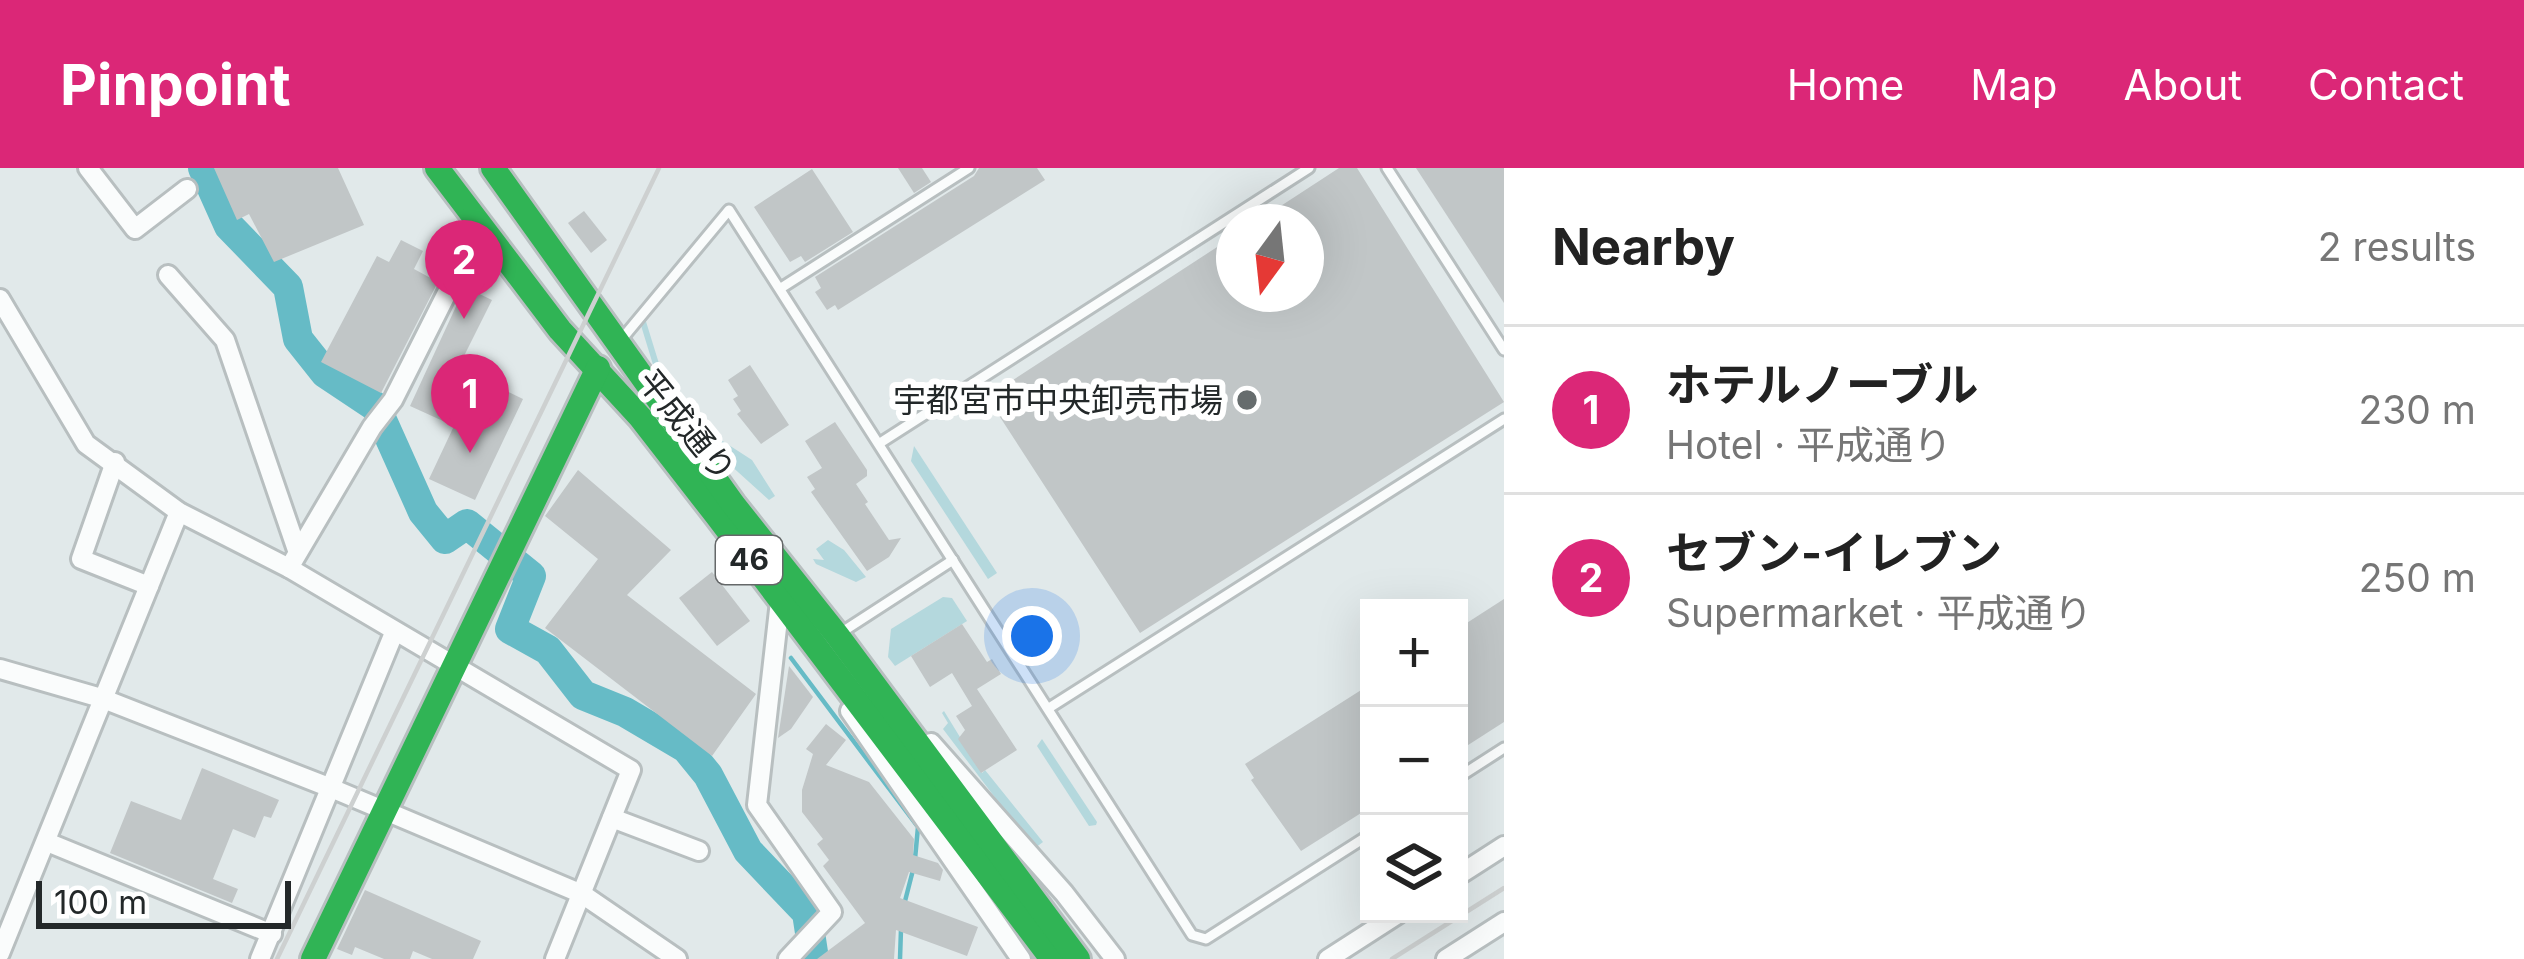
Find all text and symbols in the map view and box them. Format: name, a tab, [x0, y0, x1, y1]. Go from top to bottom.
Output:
text: Pinpoint	[60, 50, 291, 119]
text: Home	[1787, 59, 1904, 110]
text: Map	[1970, 59, 2058, 110]
text: About	[2124, 59, 2242, 110]
text: Contact	[2308, 59, 2464, 110]
north arrow	[1216, 204, 1324, 312]
text: Nearby	[1552, 216, 1735, 277]
pin: 2	[425, 220, 503, 319]
text: 2 results	[2318, 223, 2476, 270]
pin: 1	[431, 354, 509, 453]
text: ホテルノーブル	[1666, 357, 1978, 412]
street label: 平成通り	[630, 361, 744, 489]
place label: 宇都宮市中央卸売市場	[893, 380, 1223, 420]
text: 1	[1583, 386, 1599, 433]
text: 230 m	[2358, 386, 2476, 433]
marker: 宇都宮市中央卸売市場	[1234, 387, 1260, 413]
text: Hotel · 平成通り	[1666, 421, 1952, 468]
text: セブン-イレブン	[1666, 525, 2002, 580]
road number: 46	[716, 536, 782, 584]
text: 2	[1579, 554, 1603, 601]
text: 250 m	[2359, 554, 2476, 601]
text: Supermarket · 平成通り	[1666, 589, 2093, 636]
map controls	[1360, 599, 1468, 923]
button: +	[1360, 599, 1468, 707]
your location	[1002, 606, 1062, 666]
button: −	[1360, 707, 1468, 815]
button: layers	[1360, 815, 1468, 923]
scale bar	[36, 875, 291, 928]
text: 100 m	[54, 882, 147, 922]

